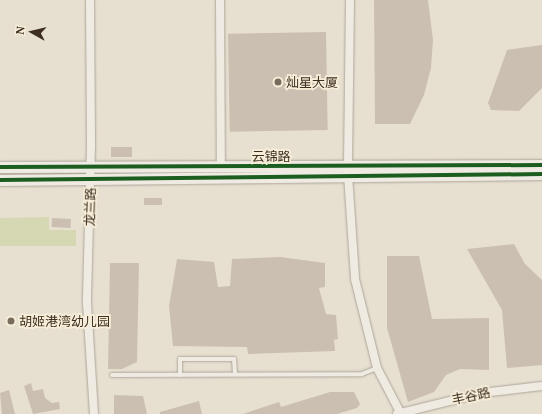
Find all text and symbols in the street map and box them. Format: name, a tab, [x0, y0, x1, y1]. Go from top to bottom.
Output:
north arrow	[12, 12, 52, 52]
text: N	[13, 25, 28, 35]
place label: 灿星大厦	[286, 74, 338, 90]
marker: 灿星大厦	[273, 77, 283, 87]
street label: 云锦路	[252, 148, 290, 164]
street label: 龙兰路	[82, 187, 98, 227]
place label: 胡姬港湾幼儿园	[19, 313, 110, 329]
marker: 胡姬港湾幼儿园	[6, 316, 16, 326]
street label: 丰谷路	[450, 384, 492, 408]

